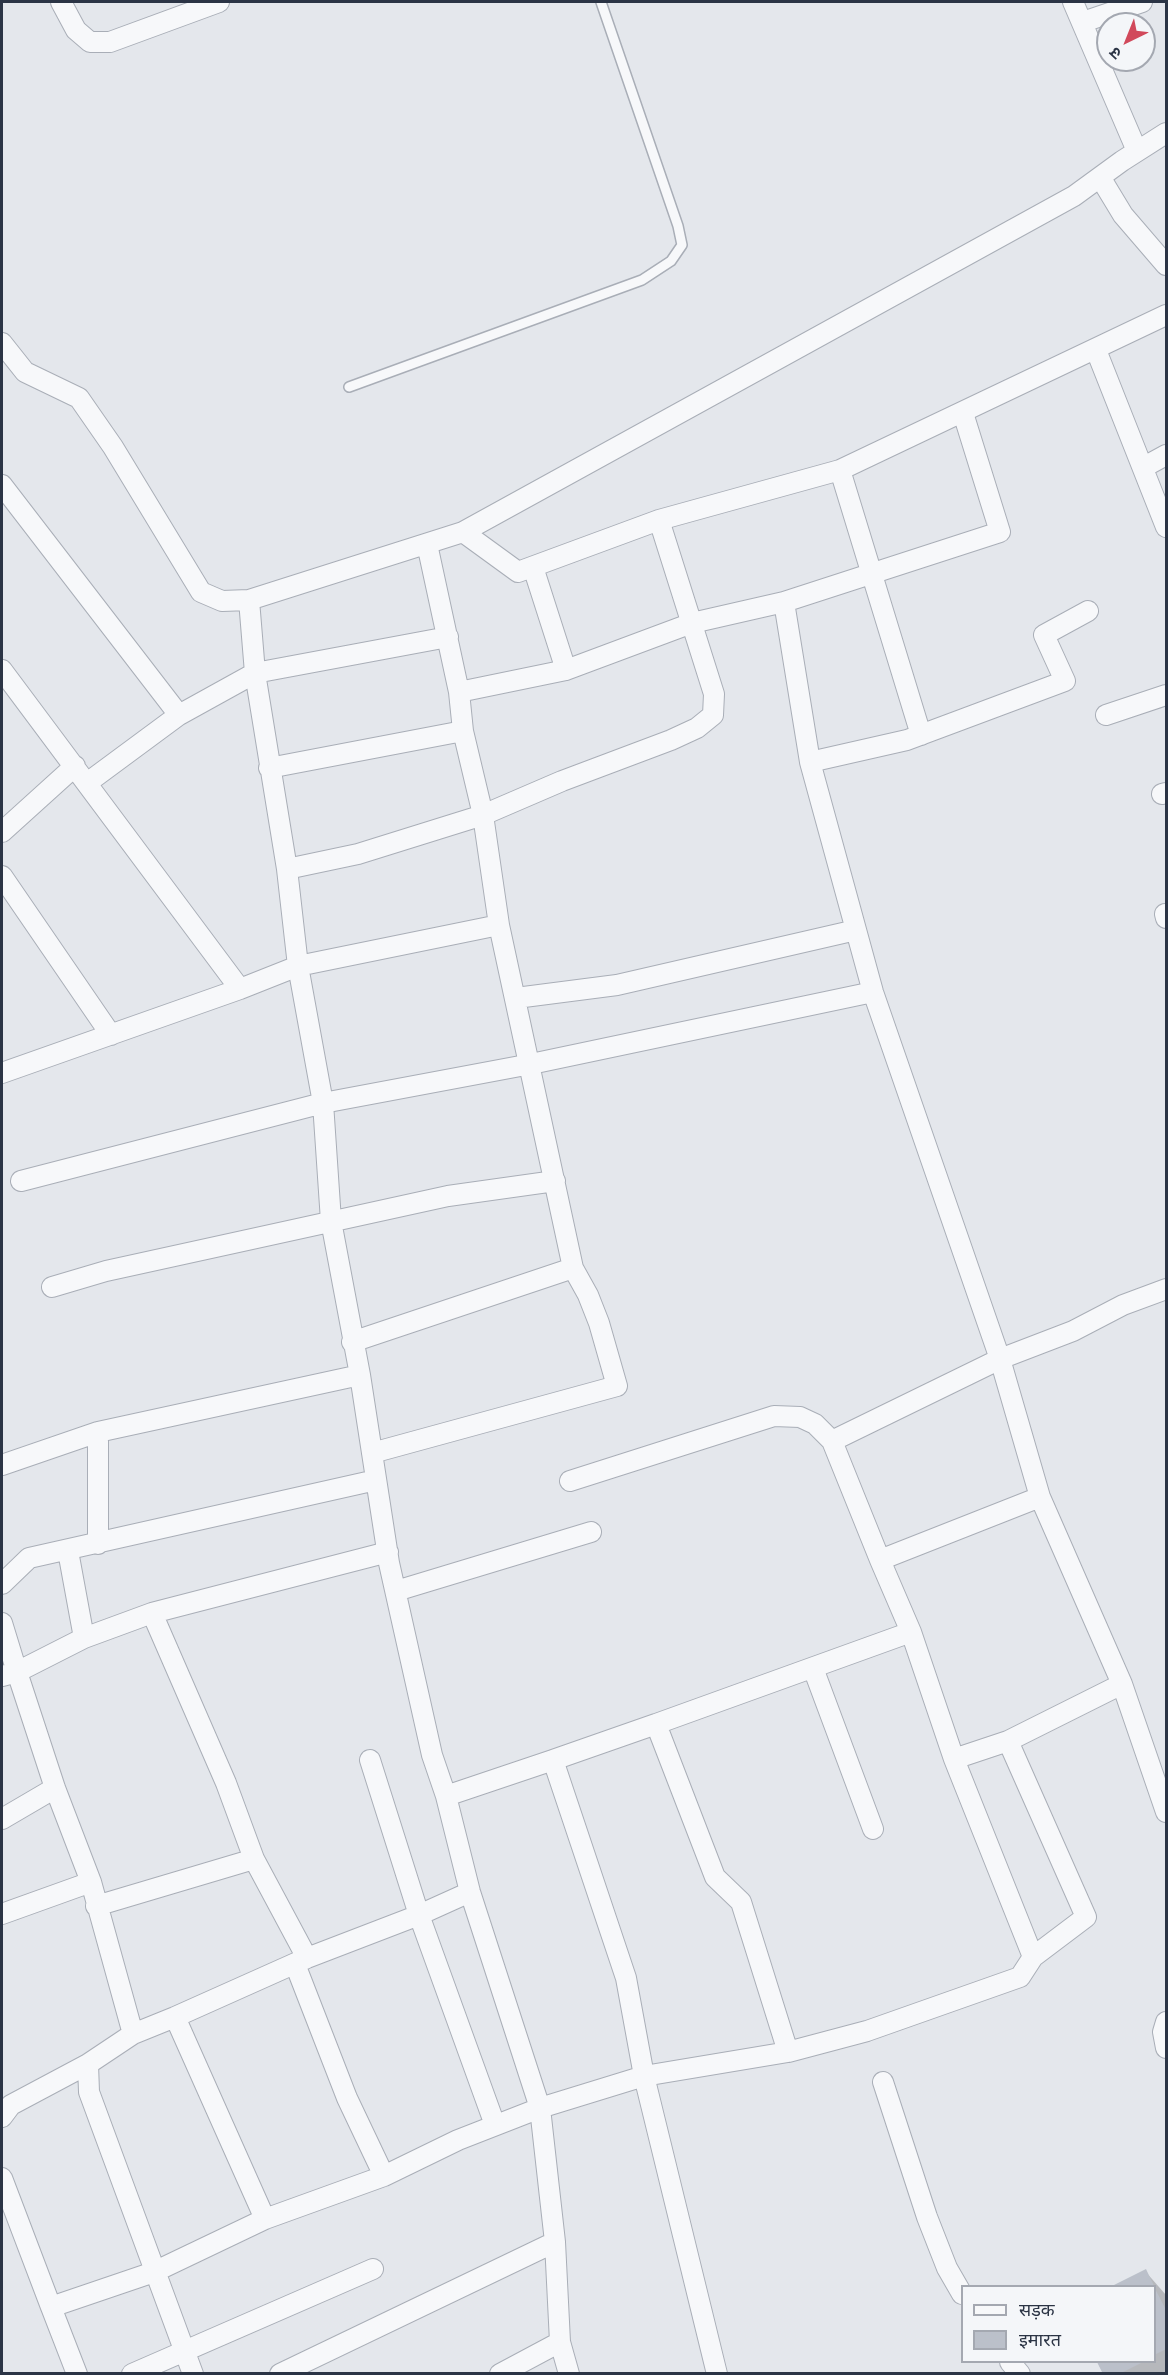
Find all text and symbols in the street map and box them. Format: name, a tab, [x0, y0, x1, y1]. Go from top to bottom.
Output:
north arrow	[1096, 12, 1156, 72]
text: उ	[1104, 42, 1126, 65]
legend	[961, 2285, 1156, 2363]
text: सड़क	[1019, 2297, 1055, 2322]
text: इमारत	[1019, 2327, 1061, 2352]

